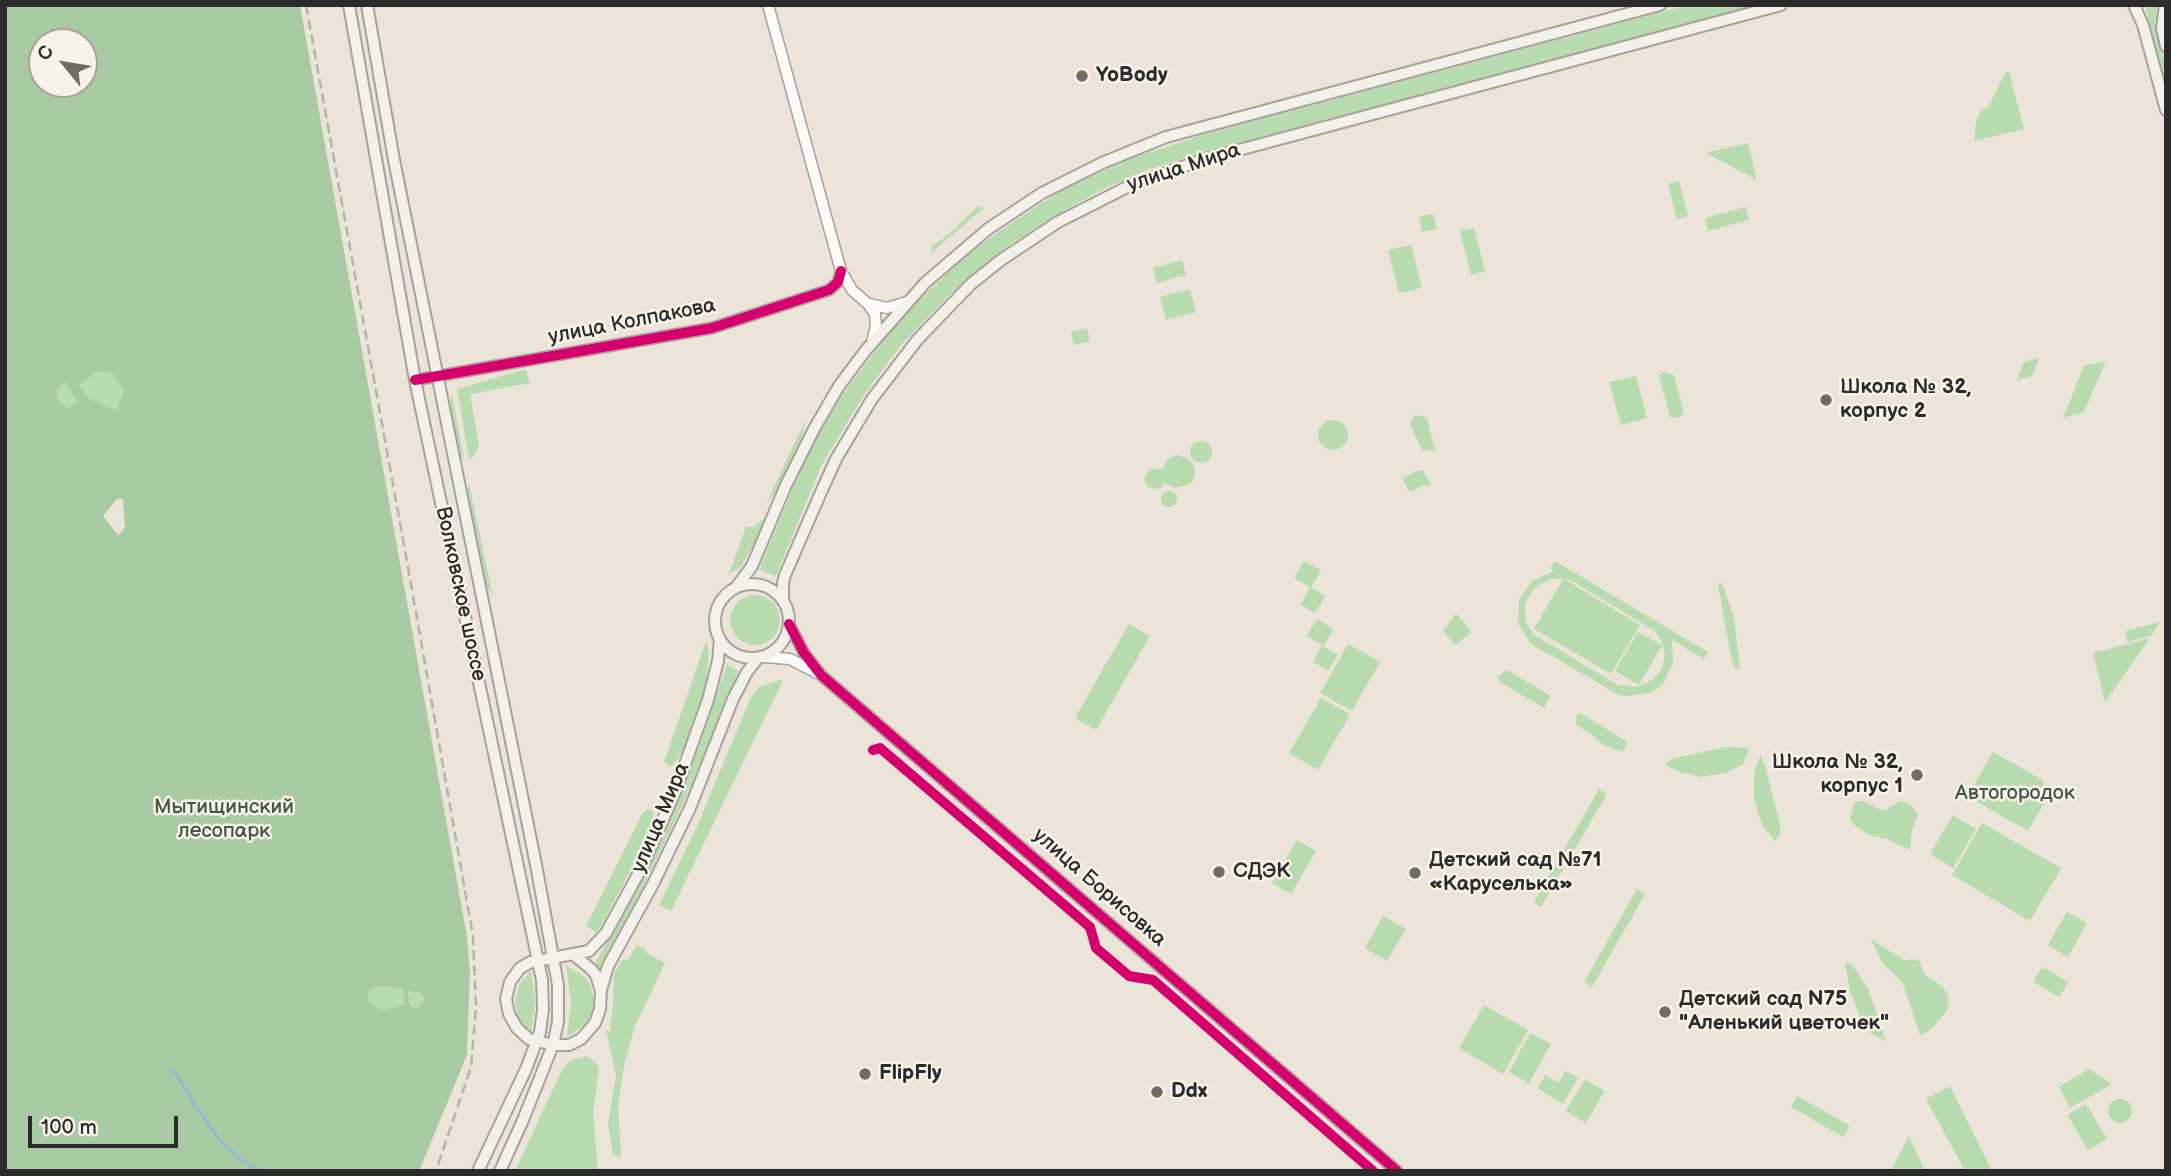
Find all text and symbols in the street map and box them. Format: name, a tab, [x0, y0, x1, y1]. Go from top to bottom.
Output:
north arrow	[28, 28, 98, 98]
text: С	[33, 42, 59, 65]
place label: YoBody	[1096, 63, 1168, 89]
marker: YoBody	[1074, 68, 1090, 84]
street label: улица Мира	[1124, 138, 1244, 198]
street label: улица Колпакова	[546, 293, 718, 351]
place label: Школа № 32, корпус 2	[1840, 375, 1971, 425]
marker: Школа № 32, корпус 2	[1818, 392, 1834, 408]
street label: Волковское шоссе	[429, 504, 491, 684]
place label: Школа № 32, корпус 1	[1772, 750, 1903, 800]
street label: улица Мира	[626, 759, 696, 877]
marker: Школа № 32, корпус 1	[1909, 767, 1925, 783]
park label: Автогородок	[1955, 781, 2075, 807]
park label: Мытищинский лесопарк	[154, 795, 294, 845]
street label: улица Борисовка	[1027, 823, 1171, 953]
place label: Детский сад №71 «Каруселька»	[1429, 848, 1602, 898]
place label: СДЭК	[1233, 859, 1290, 885]
marker: СДЭК	[1211, 864, 1227, 880]
marker: Детский сад №71 «Каруселька»	[1407, 865, 1423, 881]
place label: Детский сад N75 "Аленький цветочек"	[1679, 987, 1889, 1037]
marker: Детский сад N75 "Аленький цветочек"	[1657, 1004, 1673, 1020]
place label: FlipFly	[879, 1061, 942, 1087]
marker: FlipFly	[857, 1066, 873, 1082]
place label: Ddx	[1171, 1079, 1207, 1105]
marker: Ddx	[1149, 1084, 1165, 1100]
scale bar	[32, 1102, 182, 1146]
text: 100 m	[41, 1115, 97, 1140]

